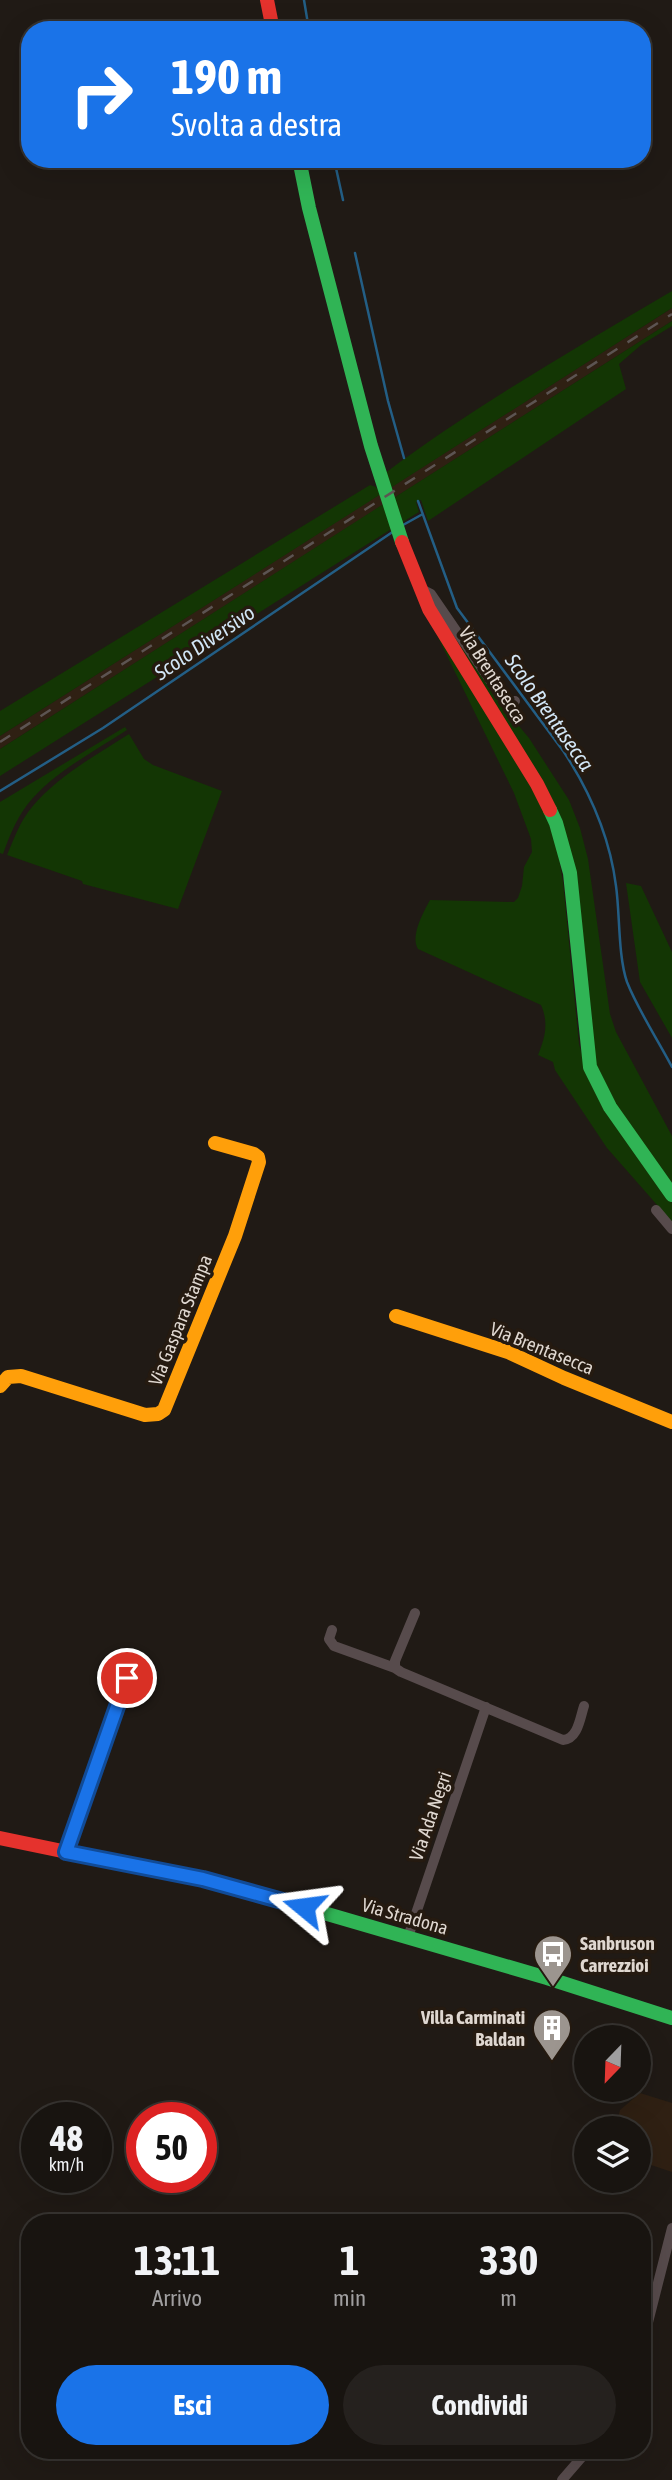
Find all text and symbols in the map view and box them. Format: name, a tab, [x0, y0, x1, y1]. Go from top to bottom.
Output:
text: 190 m	[171, 48, 282, 104]
icon: right	[56, 49, 147, 140]
text: Svolta a destra	[171, 106, 342, 143]
water label: Scolo Diversivo	[148, 600, 259, 685]
street label: Via Brentasecca	[455, 623, 531, 727]
water label: Scolo Brentasecca	[500, 648, 599, 775]
street label: Via Gaspara Stampa	[144, 1251, 216, 1389]
street label: Via Brentasecca	[487, 1317, 597, 1379]
pin	[97, 1648, 157, 1708]
icon: arrive	[108, 1659, 146, 1697]
street label: Via Ada Negri	[404, 1769, 456, 1863]
position arrow	[267, 1870, 341, 1944]
street label: Via Stradona	[359, 1893, 451, 1939]
place label: Sanbruson Carrezzioi	[580, 1932, 655, 1976]
bus stop icon: Sanbruson Carrezzioi	[532, 1933, 574, 1988]
place label: Villa Carminati Baldan	[420, 2006, 525, 2050]
building icon: Villa Carminati Baldan	[531, 2007, 573, 2062]
north arrow	[574, 2025, 651, 2102]
map controls	[574, 2025, 651, 2193]
speed limit sign: 50	[126, 2102, 217, 2193]
button: layers	[574, 2116, 651, 2193]
text: 48	[50, 2118, 83, 2158]
text: km/h	[49, 2154, 84, 2175]
text: 13:11	[134, 2236, 220, 2284]
text: 1	[340, 2236, 359, 2284]
text: 330	[479, 2236, 538, 2284]
text: Arrivo	[152, 2285, 202, 2311]
text: min	[333, 2285, 366, 2311]
text: m	[500, 2285, 517, 2311]
button: Esci	[56, 2365, 329, 2445]
button: Condividi	[343, 2365, 616, 2445]

